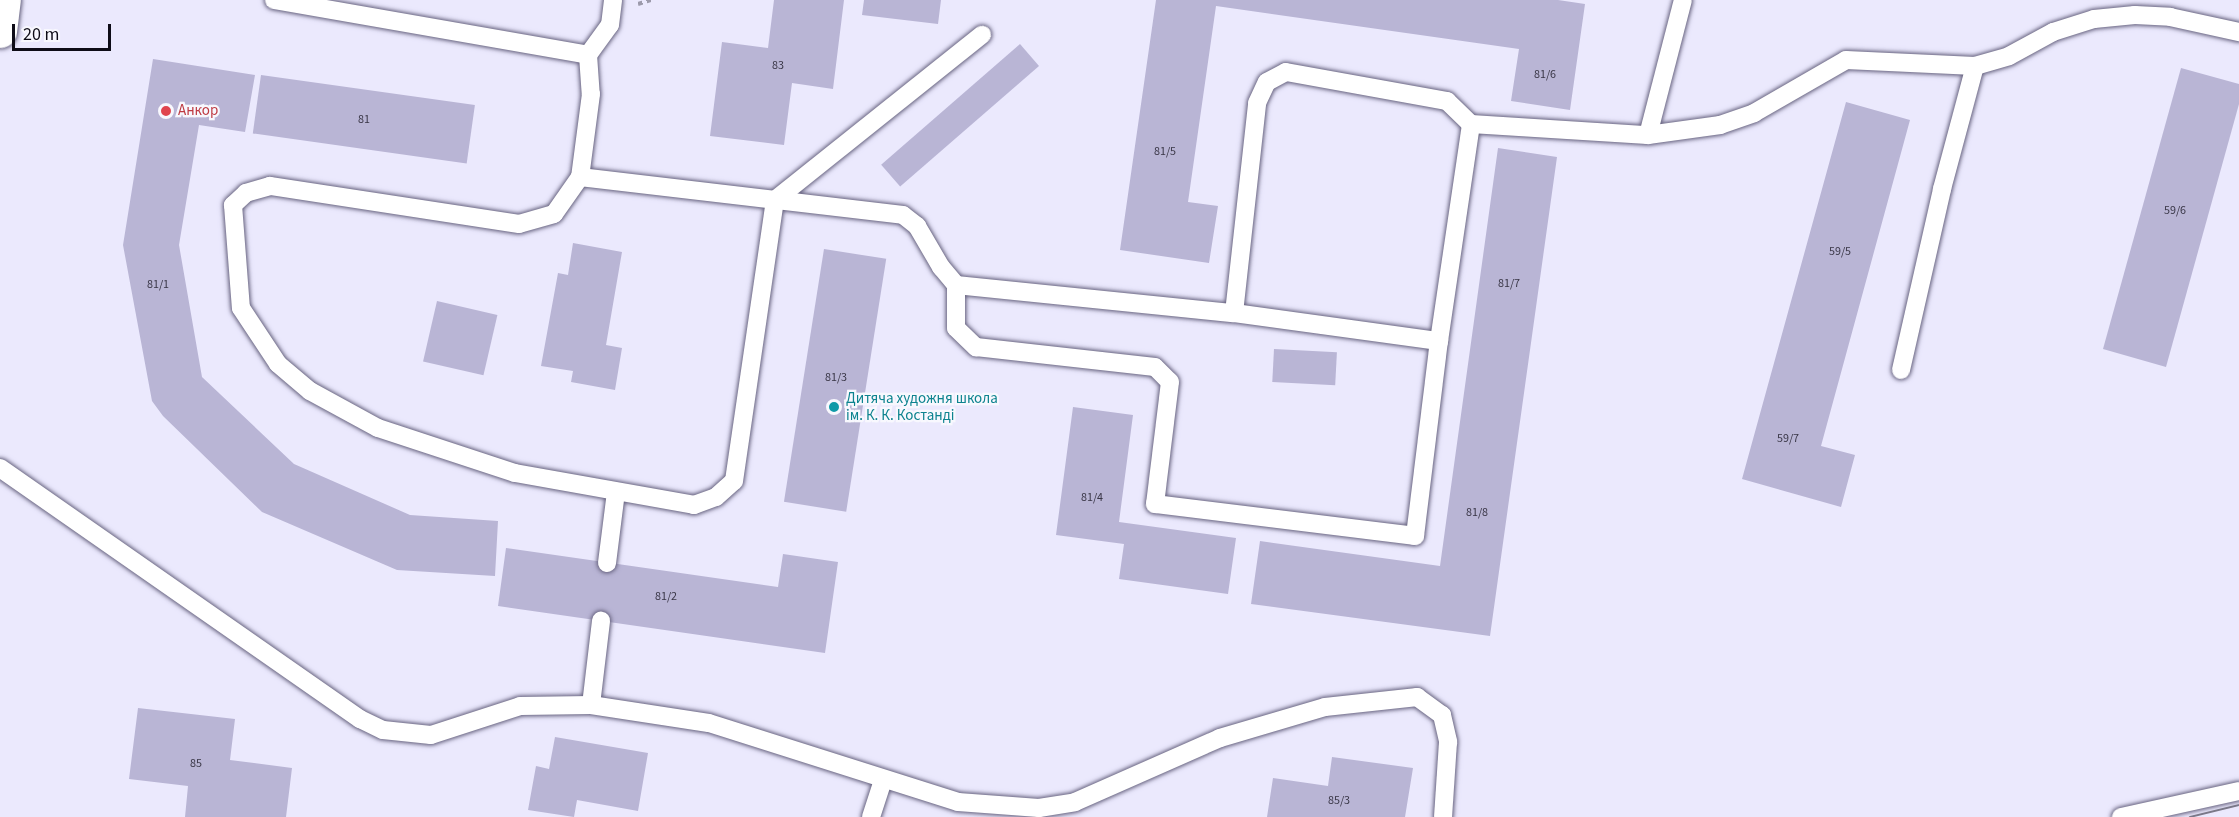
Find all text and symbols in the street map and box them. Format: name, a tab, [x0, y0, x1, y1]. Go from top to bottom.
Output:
scale bar	[15, 12, 114, 50]
text: 20 m	[23, 22, 59, 47]
house number: 83	[772, 59, 784, 73]
house number: 81/6	[1534, 68, 1556, 82]
place label: Анкор	[178, 102, 218, 120]
marker: Анкор	[159, 104, 173, 118]
house number: 81	[358, 113, 370, 127]
house number: 81/5	[1154, 145, 1176, 159]
house number: 59/6	[2164, 204, 2186, 218]
house number: 59/5	[1829, 245, 1851, 259]
house number: 81/7	[1498, 277, 1520, 291]
house number: 81/1	[147, 278, 169, 292]
house number: 81/3	[825, 371, 847, 385]
place label: Дитяча художня школа ім. К. К. Костанді	[846, 389, 998, 424]
marker: Дитяча художня школа ім. К. К. Костанді	[827, 400, 841, 414]
house number: 59/7	[1777, 432, 1799, 446]
house number: 81/4	[1081, 491, 1103, 505]
house number: 81/8	[1466, 506, 1488, 520]
house number: 81/2	[655, 590, 677, 604]
house number: 85	[190, 757, 202, 771]
house number: 85/3	[1328, 794, 1350, 808]

